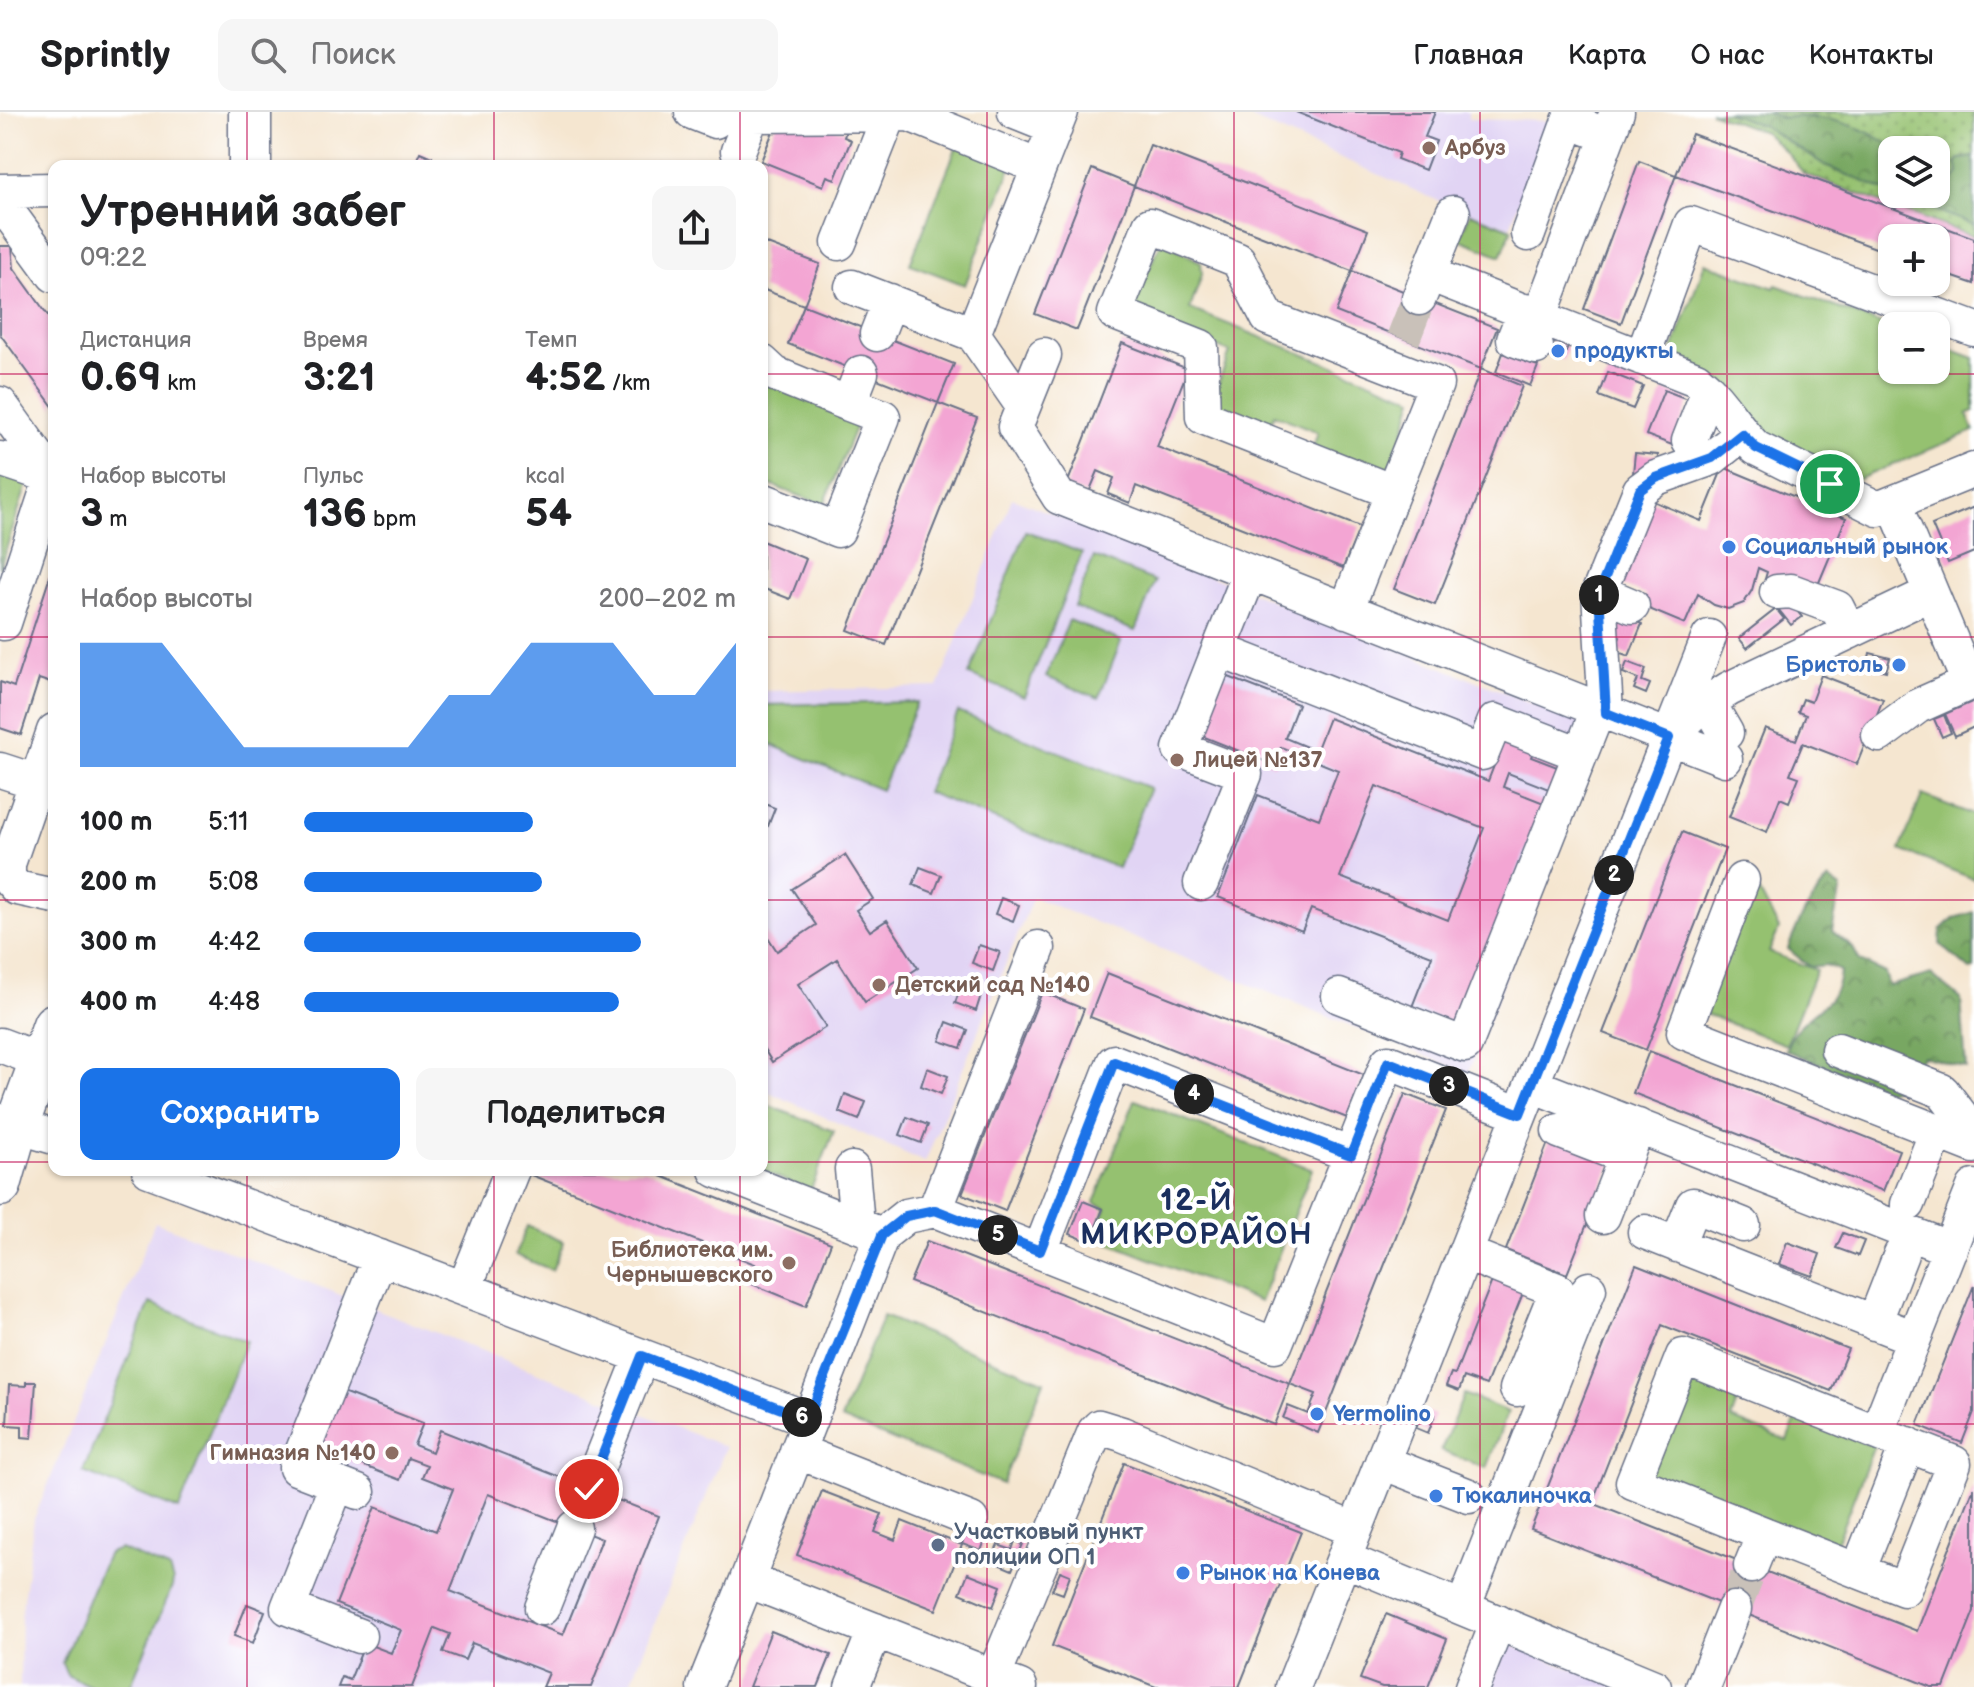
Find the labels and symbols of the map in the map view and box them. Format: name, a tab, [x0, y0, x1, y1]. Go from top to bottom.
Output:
place label: Арбуз	[1444, 135, 1506, 162]
marker: Арбуз	[1420, 139, 1438, 157]
place label: продукты	[1574, 338, 1674, 365]
marker: продукты	[1549, 342, 1567, 360]
pin	[1796, 450, 1864, 518]
place label: Социальный рынок	[1745, 534, 1948, 561]
marker: Социальный рынок	[1720, 538, 1738, 556]
pin: 1	[1579, 575, 1619, 615]
place label: Бристоль	[1785, 652, 1884, 679]
marker: Бристоль	[1890, 656, 1908, 674]
place label: Лицей №137	[1192, 747, 1323, 774]
marker: Лицей №137	[1168, 751, 1186, 769]
pin: 2	[1594, 855, 1634, 895]
place label: Детский сад №140	[895, 972, 1090, 999]
marker: Детский сад №140	[870, 976, 888, 994]
pin: 3	[1429, 1066, 1469, 1106]
pin: 4	[1174, 1074, 1214, 1114]
district label: 12-Й МИКРОРАЙОН	[1080, 1181, 1314, 1253]
pin: 5	[978, 1215, 1018, 1255]
place label: Библиотека им. Чернышевского	[607, 1237, 773, 1289]
marker: Библиотека им. Чернышевского	[780, 1254, 798, 1272]
pin: 6	[782, 1397, 822, 1437]
place label: Yermolino	[1333, 1401, 1431, 1428]
marker: Yermolino	[1308, 1405, 1326, 1423]
place label: Гимназия №140	[209, 1440, 376, 1467]
marker: Гимназия №140	[383, 1444, 401, 1462]
pin	[555, 1455, 623, 1523]
place label: Тюкалиночка	[1452, 1483, 1592, 1510]
marker: Тюкалиночка	[1427, 1487, 1445, 1505]
place label: Участковый пункт полиции ОП 1	[954, 1519, 1144, 1571]
marker: Участковый пункт полиции ОП 1	[929, 1536, 947, 1554]
place label: Рынок на Конева	[1199, 1560, 1380, 1587]
marker: Рынок на Конева	[1174, 1564, 1192, 1582]

